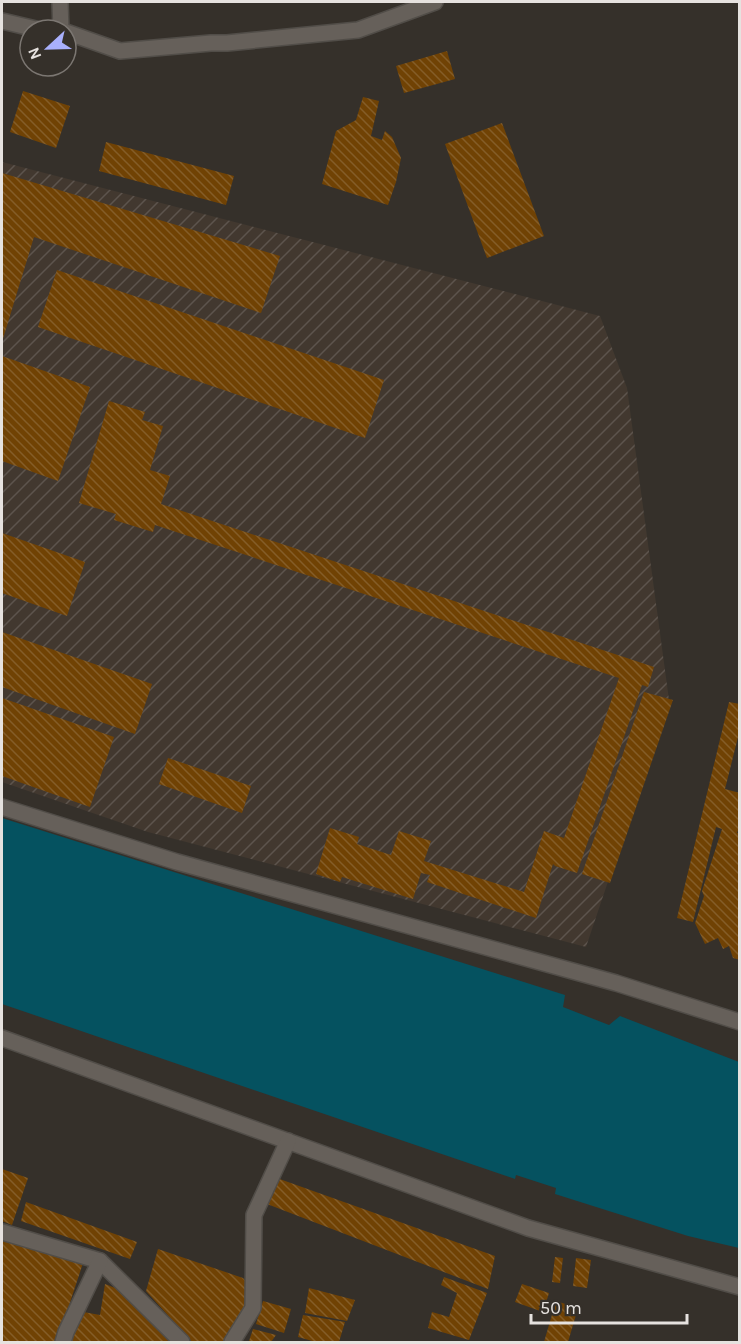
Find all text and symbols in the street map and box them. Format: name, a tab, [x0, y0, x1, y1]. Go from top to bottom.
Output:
north arrow	[18, 18, 78, 78]
text: N	[24, 45, 46, 62]
scale bar	[531, 1287, 687, 1325]
text: 50 m	[540, 1297, 582, 1319]

